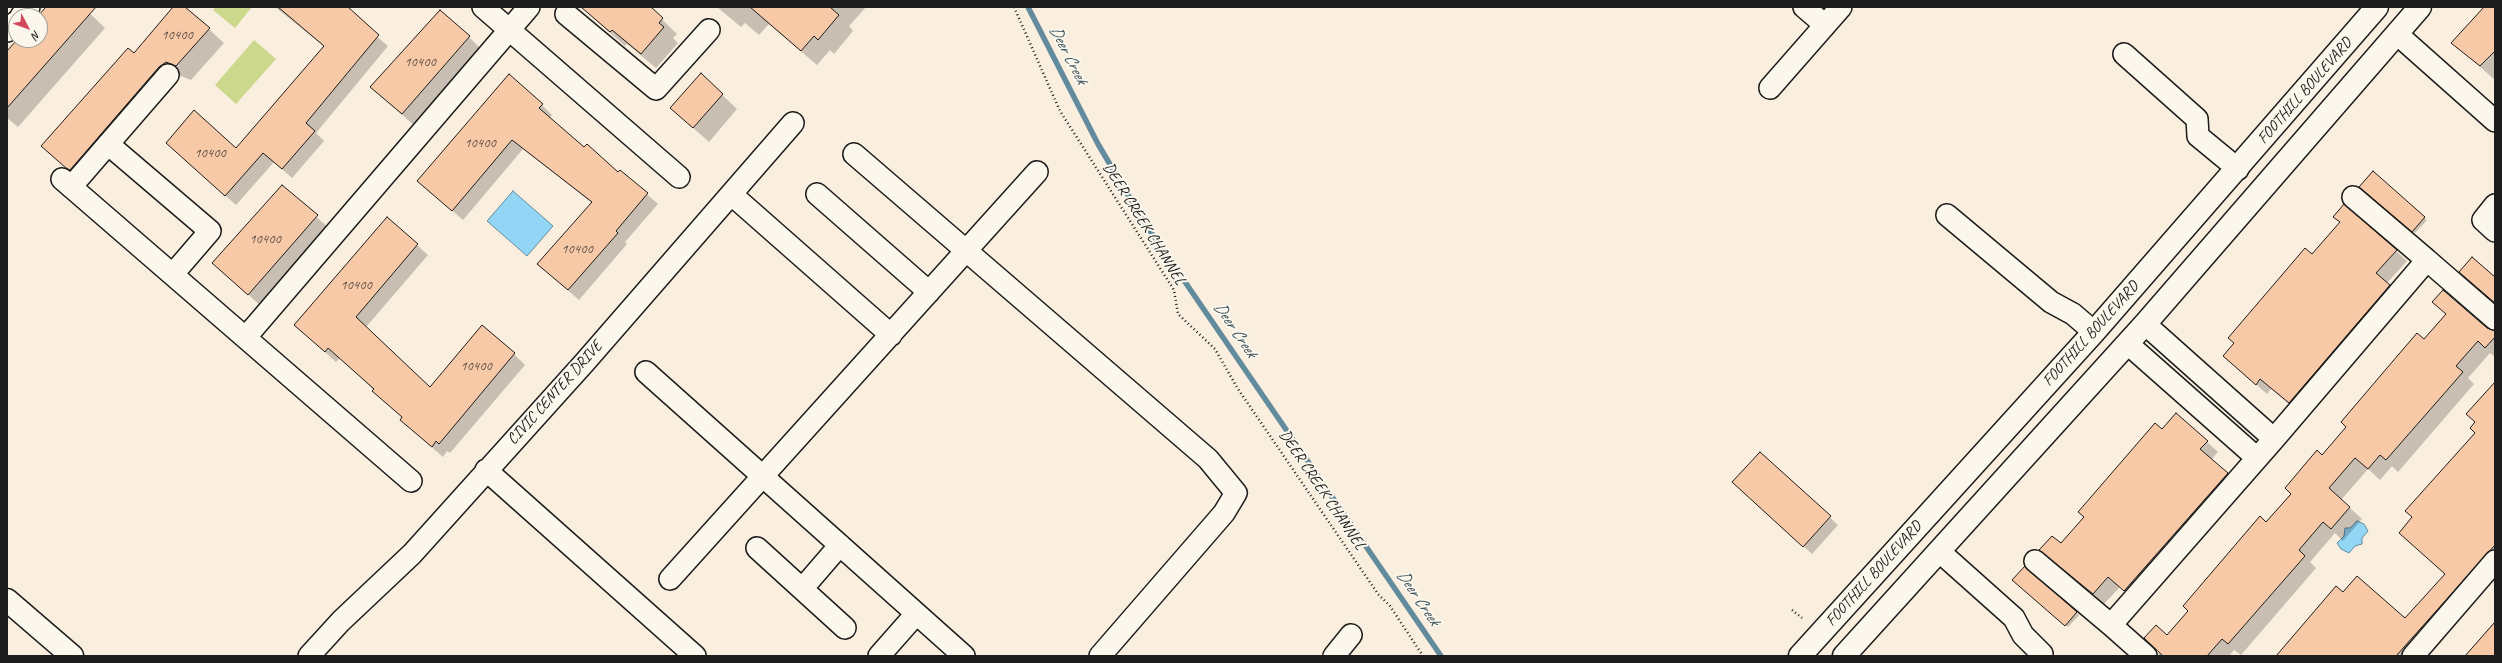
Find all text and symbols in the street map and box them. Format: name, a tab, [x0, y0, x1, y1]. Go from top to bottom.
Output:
north arrow	[8, 8, 48, 48]
water label: Deer Creek	[1045, 22, 1091, 88]
house number: 10400	[161, 27, 193, 43]
text: N	[29, 28, 44, 42]
street label: FOOTHILL BOULEVARD	[2254, 34, 2356, 148]
house number: 10400	[404, 54, 436, 70]
house number: 10400	[464, 135, 496, 151]
house number: 10400	[194, 145, 226, 161]
street label: DEER CREEK CHANNEL	[1099, 159, 1189, 289]
house number: 10400	[249, 231, 281, 247]
house number: 10400	[561, 241, 593, 257]
house number: 10400	[340, 277, 372, 293]
street label: FOOTHILL BOULEVARD	[2039, 278, 2143, 390]
water label: Deer Creek	[1209, 298, 1261, 362]
street label: CIVIC CENTER DRIVE	[503, 337, 607, 449]
house number: 10400	[460, 358, 492, 374]
street label: DEER CREEK CHANNEL	[1275, 426, 1369, 554]
street label: FOOTHILL BOULEVARD	[1822, 518, 1926, 630]
water label: Deer Creek	[1392, 566, 1444, 630]

